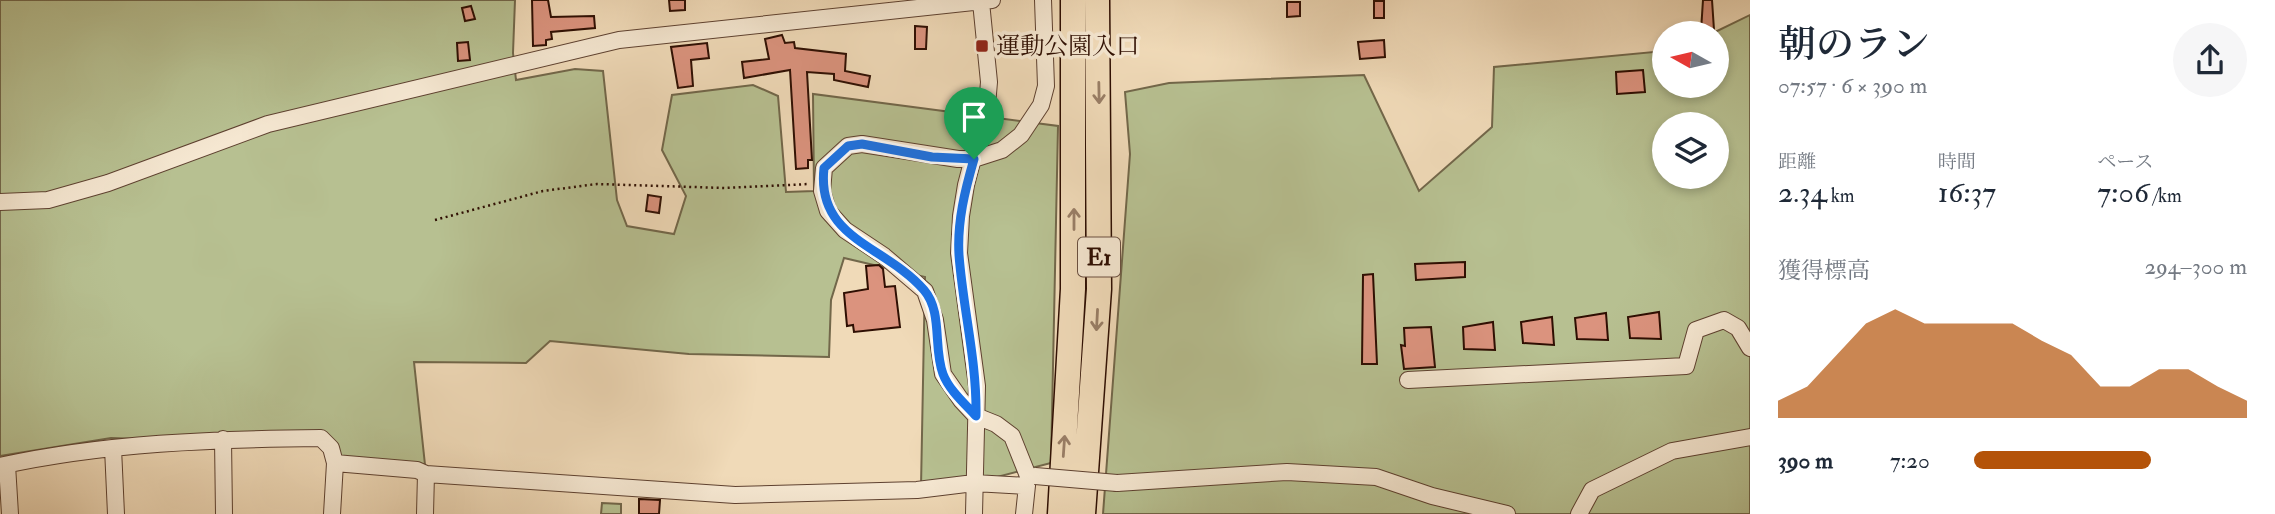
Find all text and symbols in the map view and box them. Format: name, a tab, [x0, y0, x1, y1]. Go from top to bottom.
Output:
north arrow	[1652, 21, 1729, 98]
map controls	[1652, 21, 1729, 189]
text: 朝のラン	[1778, 21, 1930, 69]
button: share	[2173, 23, 2247, 97]
place label: 運動公園入口	[996, 31, 1140, 62]
marker: 運動公園入口	[974, 38, 990, 54]
text: 07:57 · 6 × 390 m	[1778, 71, 1927, 100]
one-way arrow	[1092, 81, 1106, 104]
pin	[944, 87, 1004, 159]
icon: arrive	[955, 98, 993, 136]
button: layers	[1652, 112, 1729, 189]
text: 距離	[1778, 150, 1816, 174]
text: 時間	[1938, 150, 1976, 174]
text: ペース	[2097, 150, 2153, 174]
text: 2.34	[1778, 174, 1827, 211]
text: 16:37	[1938, 174, 1996, 211]
text: 7:06	[2097, 174, 2149, 211]
text: km	[1827, 184, 1854, 208]
text: /km	[2149, 184, 2182, 208]
one-way arrow	[1067, 207, 1081, 230]
road number: E1	[1078, 238, 1120, 276]
text: 294–300 m	[2144, 252, 2247, 281]
text: 獲得標高	[1778, 256, 1870, 285]
one-way arrow	[1090, 308, 1103, 331]
one-way arrow	[1058, 435, 1071, 458]
text: 390 m	[1778, 446, 1833, 475]
text: 7:20	[1890, 446, 1930, 475]

